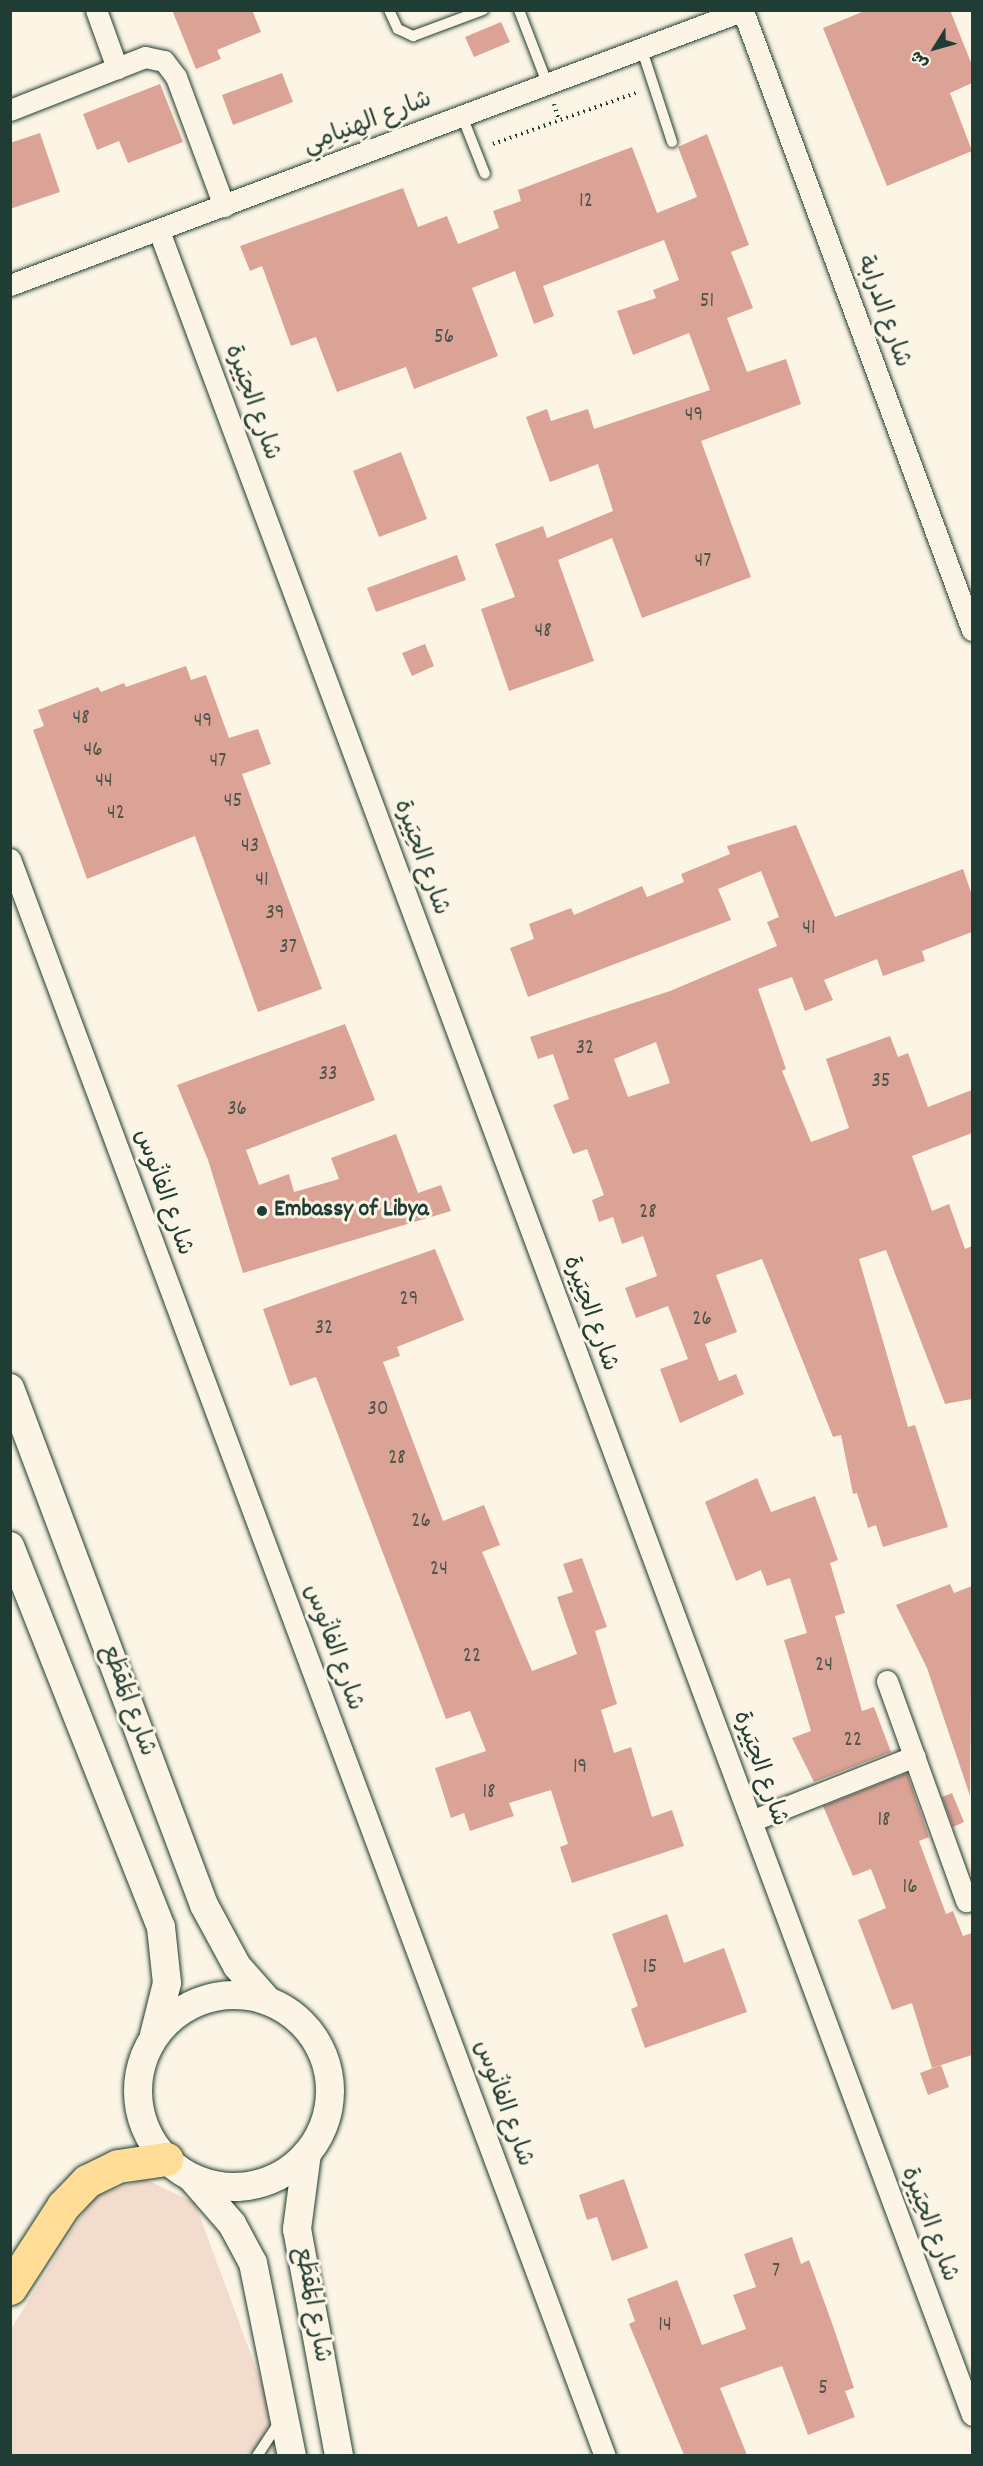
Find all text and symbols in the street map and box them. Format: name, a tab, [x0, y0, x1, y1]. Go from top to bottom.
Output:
north arrow	[905, 18, 965, 78]
text: ش	[906, 45, 935, 73]
street label: شارع الهِنيامِي	[300, 86, 436, 162]
house number: 12	[579, 189, 593, 215]
street label: شارع الدرابة	[848, 252, 916, 372]
house number: 51	[700, 289, 714, 315]
house number: 56	[434, 325, 454, 351]
street label: شارع الحِيَيرة	[217, 341, 285, 465]
house number: 49	[685, 403, 703, 429]
house number: 47	[695, 549, 711, 575]
house number: 48	[534, 619, 552, 645]
house number: 48	[72, 706, 90, 732]
house number: 49	[194, 709, 212, 735]
house number: 46	[83, 738, 103, 764]
house number: 47	[210, 749, 226, 775]
house number: 44	[95, 769, 113, 795]
house number: 45	[224, 789, 242, 815]
street label: شارع الحِيَيرة	[386, 796, 454, 920]
house number: 42	[107, 801, 125, 827]
house number: 43	[241, 834, 259, 860]
house number: 41	[255, 868, 269, 894]
house number: 39	[266, 901, 284, 927]
house number: 41	[802, 916, 816, 942]
house number: 37	[279, 935, 297, 961]
house number: 32	[576, 1036, 594, 1062]
house number: 33	[319, 1062, 337, 1088]
house number: 35	[871, 1069, 891, 1095]
house number: 36	[227, 1097, 247, 1123]
street label: شارع الفانُوس	[126, 1126, 198, 1260]
place label: Embassy of Libya	[274, 1197, 429, 1225]
house number: 28	[639, 1200, 657, 1226]
marker: Embassy of Libya	[255, 1204, 269, 1218]
street label: شارع الحِيَيرة	[555, 1252, 623, 1376]
house number: 29	[400, 1287, 418, 1313]
house number: 26	[692, 1307, 712, 1333]
house number: 32	[315, 1316, 333, 1342]
house number: 30	[368, 1397, 388, 1423]
house number: 28	[388, 1446, 406, 1472]
house number: 26	[411, 1509, 431, 1535]
house number: 24	[430, 1557, 448, 1583]
street label: شارع الفانُوس	[296, 1581, 368, 1715]
street label: شارع المَقطَع	[93, 1641, 161, 1761]
house number: 22	[463, 1644, 481, 1670]
house number: 24	[815, 1653, 833, 1679]
street label: شارع الحِيَيرة	[725, 1707, 793, 1831]
house number: 22	[844, 1728, 862, 1754]
house number: 19	[573, 1755, 587, 1781]
house number: 18	[482, 1780, 496, 1806]
house number: 18	[877, 1808, 891, 1834]
house number: 16	[903, 1875, 917, 1901]
house number: 15	[643, 1955, 657, 1981]
street label: شارع الفانُوس	[466, 2037, 538, 2171]
street label: شارع الحِيَيرة	[893, 2163, 963, 2287]
street label: شارع المَقطَع	[287, 2245, 335, 2365]
house number: 7	[772, 2259, 780, 2285]
house number: 14	[658, 2313, 672, 2339]
house number: 5	[818, 2376, 828, 2402]

